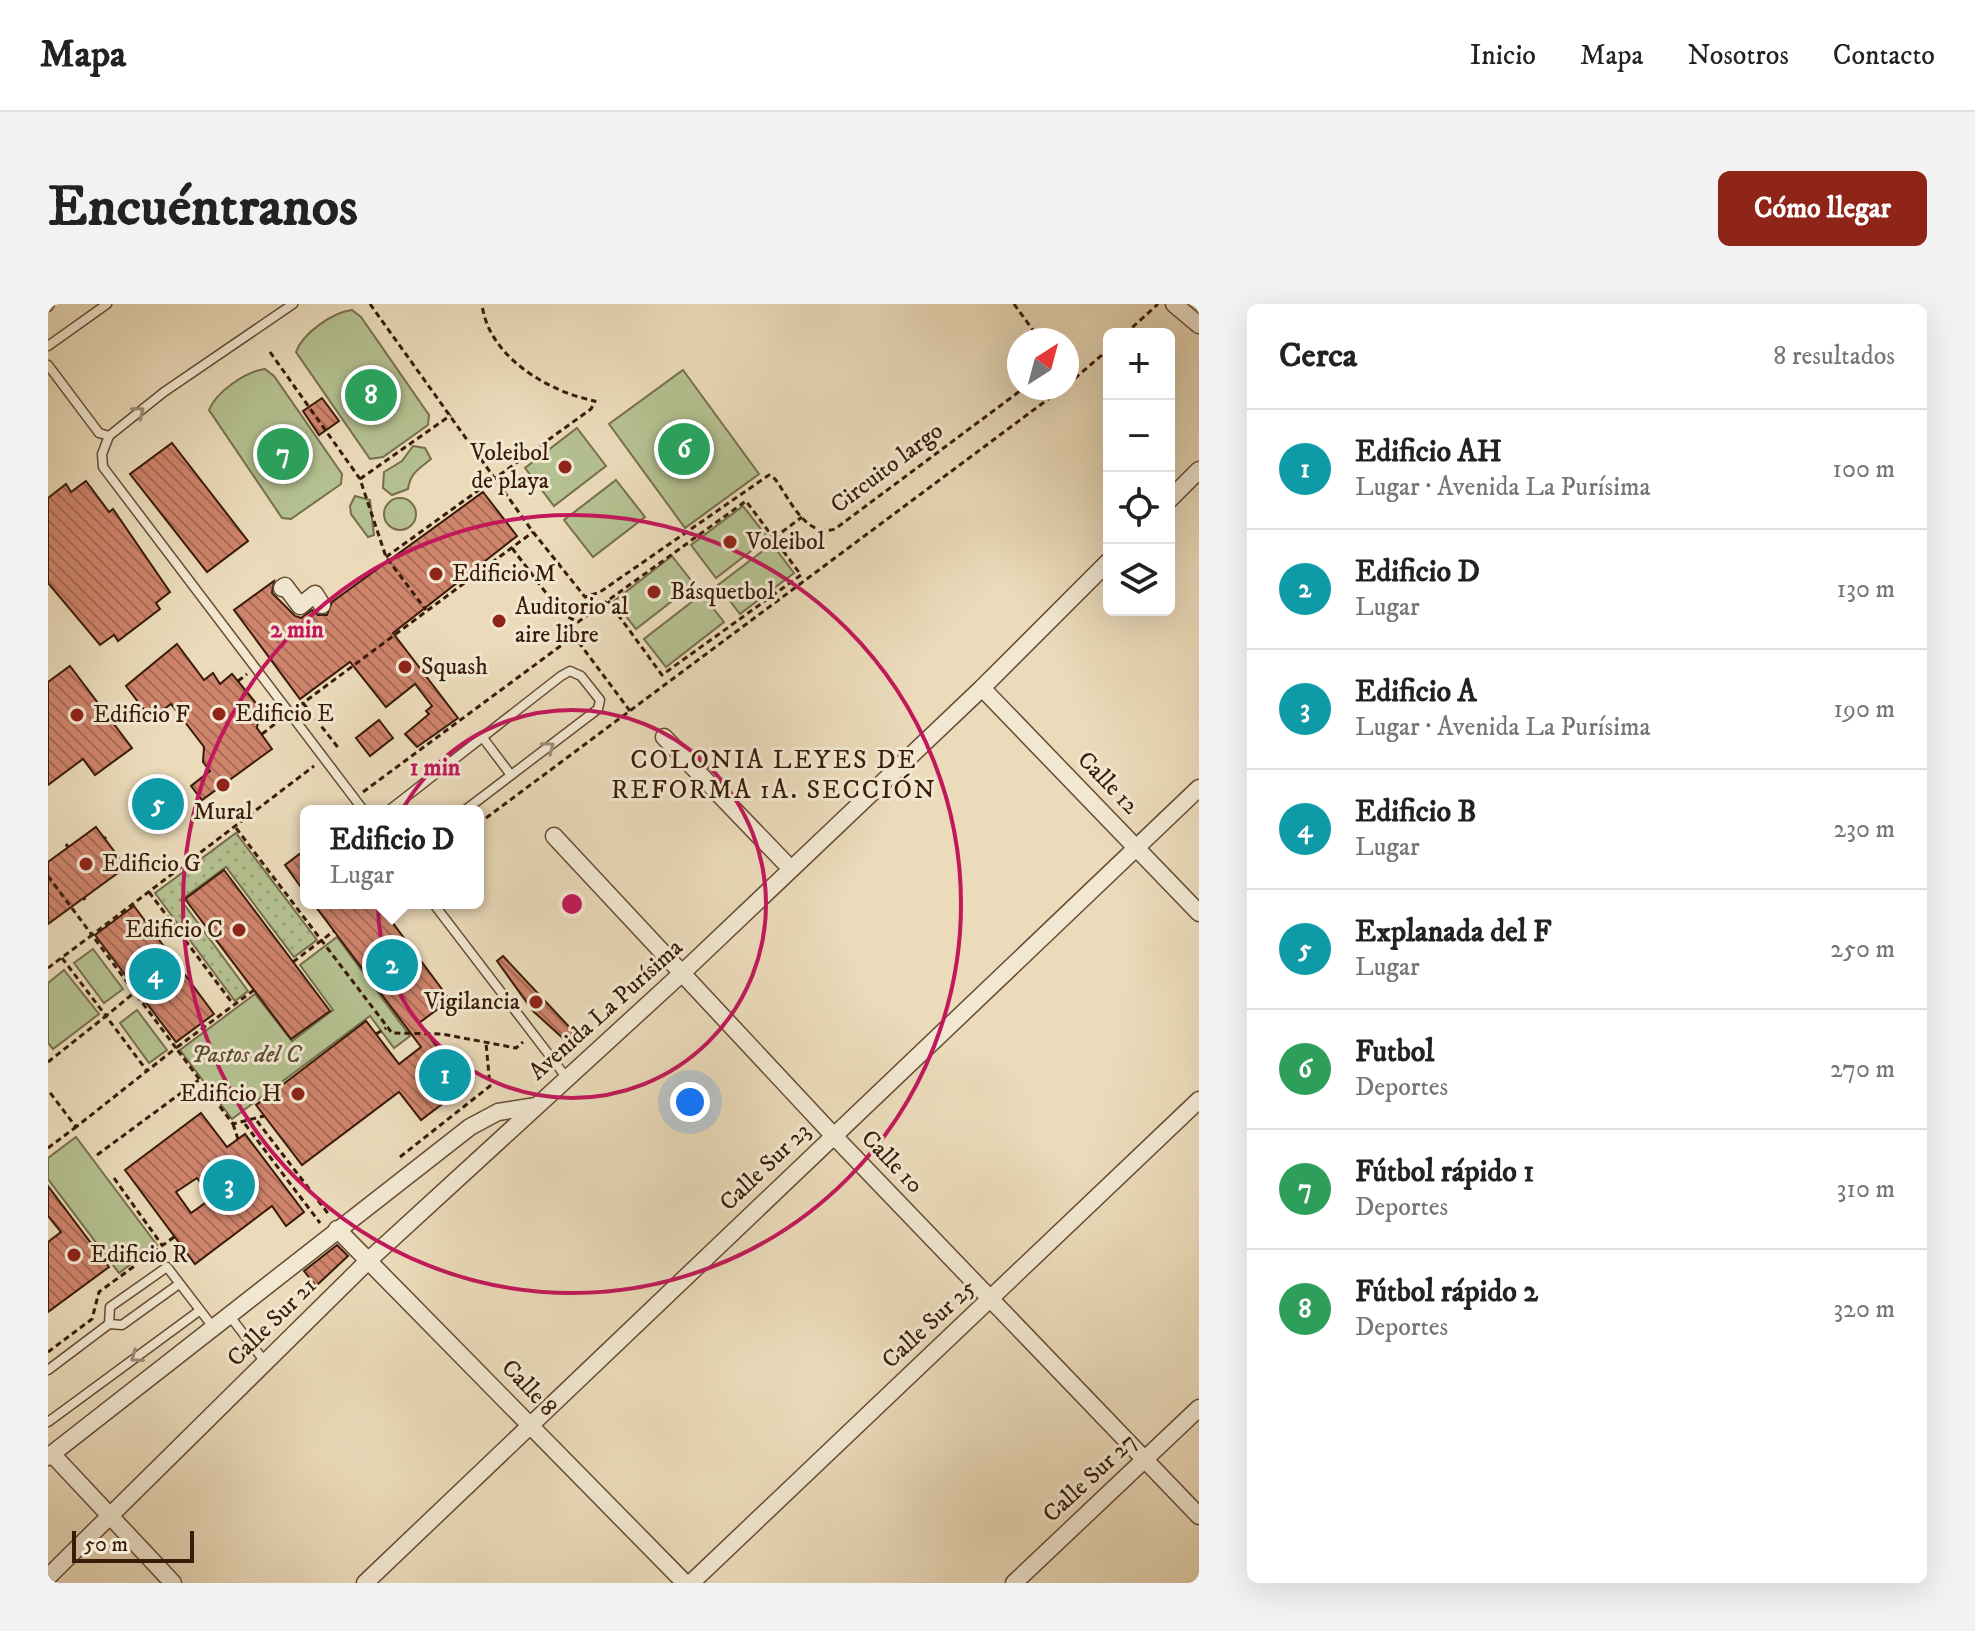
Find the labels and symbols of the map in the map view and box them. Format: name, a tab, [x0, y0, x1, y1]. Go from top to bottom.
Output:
north arrow	[1007, 328, 1079, 400]
pin: 8	[345, 365, 397, 425]
one-way arrow	[130, 407, 145, 421]
street label: Circuito largo	[825, 416, 949, 520]
pin: 6	[658, 419, 710, 479]
pin: 7	[257, 424, 309, 484]
place label: Voleibol de playa	[469, 438, 550, 496]
marker: Voleibol de playa	[556, 458, 574, 476]
place label: Voleibol	[745, 527, 826, 557]
marker: Voleibol	[721, 533, 739, 551]
place label: Edificio M	[452, 559, 556, 589]
marker: Edificio M	[427, 565, 445, 583]
place label: Básquetbol	[670, 577, 775, 607]
marker: Básquetbol	[645, 583, 663, 601]
place label: Auditorio al aire libre	[515, 592, 629, 650]
marker: Auditorio al aire libre	[490, 612, 508, 630]
text: 2 min	[270, 615, 324, 645]
place label: Squash	[421, 652, 488, 682]
marker: Squash	[396, 658, 414, 676]
place label: Edificio E	[235, 699, 334, 729]
place label: Edificio F	[93, 700, 190, 730]
marker: Edificio E	[210, 705, 228, 723]
marker: Edificio F	[68, 706, 86, 724]
one-way arrow	[540, 743, 555, 757]
district label: COLONIA LEYES DE REFORMA 1A. SECCIÓN	[611, 744, 937, 807]
street label: Calle 12	[1071, 745, 1145, 821]
text: 1 min	[410, 753, 461, 783]
pin: 5	[132, 774, 184, 834]
marker: Mural	[214, 776, 232, 794]
place label: Mural	[193, 797, 254, 827]
place label: Edificio G	[102, 849, 201, 879]
marker: Edificio G	[77, 855, 95, 873]
centre of rings	[558, 890, 586, 918]
place label: Edificio C	[125, 915, 223, 945]
marker: Edificio C	[230, 921, 248, 939]
street label: Avenida La Purísima	[523, 932, 690, 1087]
pin: 2	[366, 935, 418, 995]
pin: 4	[129, 944, 181, 1004]
place label: Vigilancia	[423, 987, 521, 1017]
marker: Vigilancia	[527, 993, 545, 1011]
park label: Pastos del C	[191, 1040, 303, 1070]
pin: 1	[419, 1045, 471, 1105]
place label: Edificio H	[180, 1079, 282, 1109]
your location	[670, 1082, 710, 1122]
marker: Edificio H	[289, 1085, 307, 1103]
street label: Calle Sur 23	[713, 1116, 817, 1218]
street label: Calle 10	[854, 1124, 930, 1200]
pin: 3	[203, 1155, 255, 1215]
place label: Edificio R	[90, 1240, 188, 1270]
marker: Edificio R	[65, 1246, 83, 1264]
street label: Calle Sur 21	[221, 1271, 323, 1373]
street label: Calle Sur 25	[876, 1273, 982, 1375]
one-way arrow	[131, 1347, 145, 1362]
street label: Calle 8	[495, 1353, 563, 1423]
street label: Calle Sur 27	[1037, 1427, 1143, 1529]
scale bar	[72, 1527, 194, 1563]

